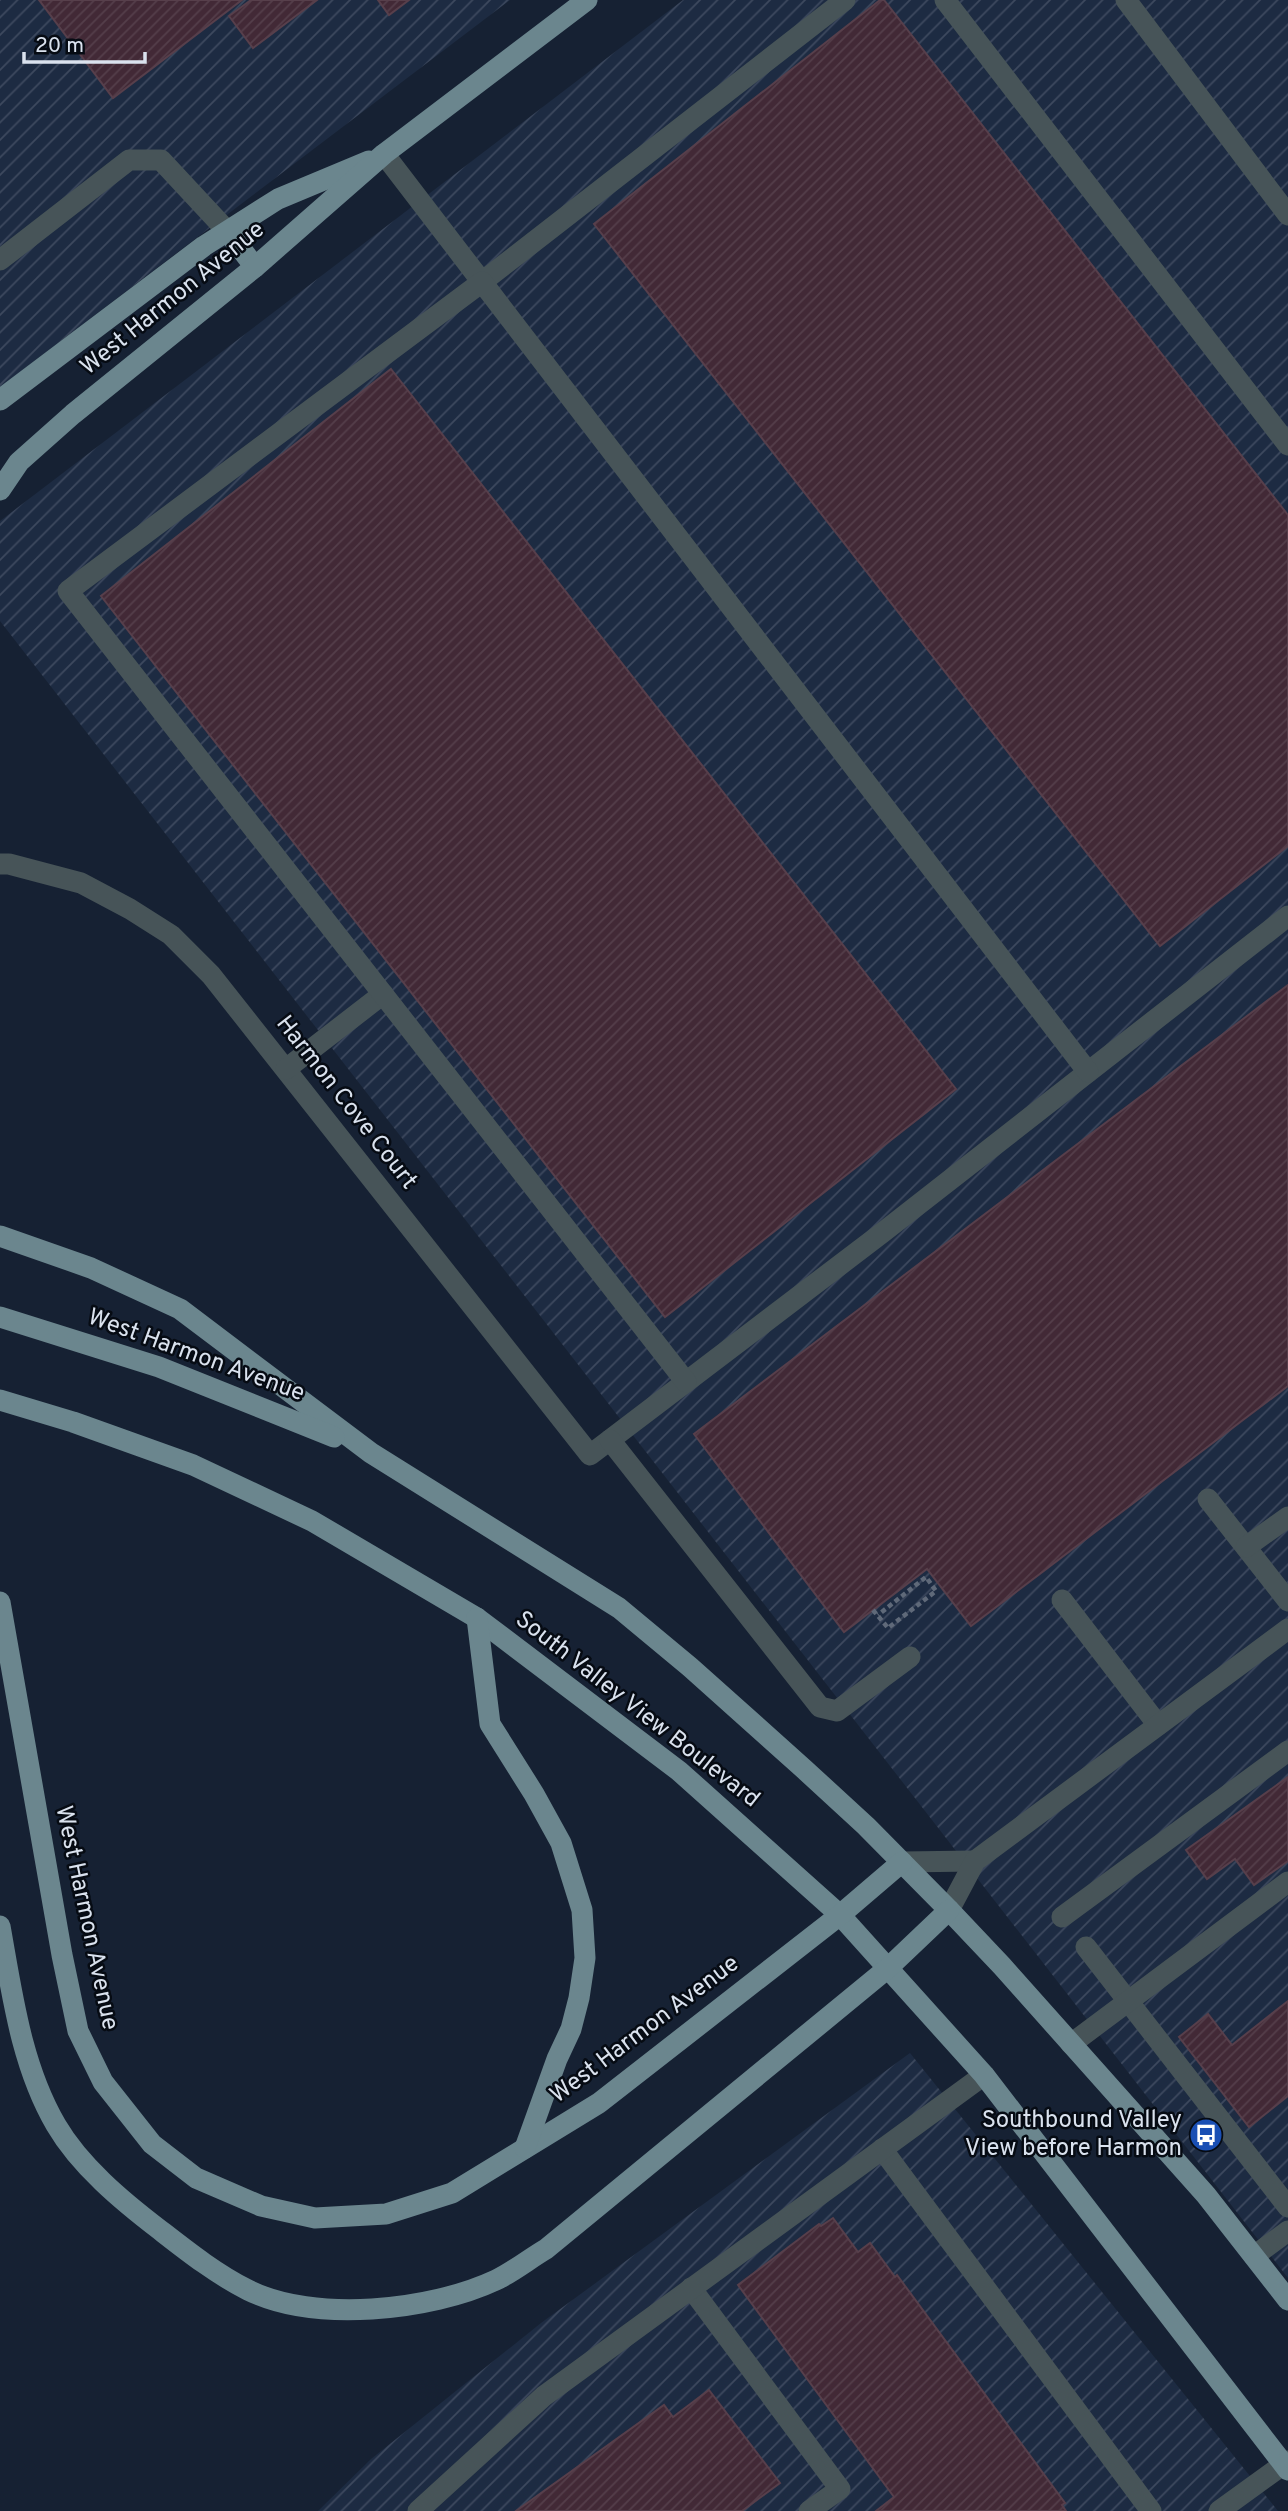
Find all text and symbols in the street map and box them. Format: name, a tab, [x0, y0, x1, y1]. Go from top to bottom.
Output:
scale bar	[24, 21, 145, 65]
text: 20 m	[35, 33, 84, 60]
street label: West Harmon Avenue	[75, 215, 271, 383]
street label: Harmon Cove Court	[269, 1010, 423, 1196]
street label: West Harmon Avenue	[83, 1303, 309, 1409]
street label: South Valley View Boulevard	[509, 1605, 765, 1815]
street label: West Harmon Avenue	[48, 1803, 124, 2033]
street label: West Harmon Avenue	[545, 1949, 745, 2111]
place label: Southbound Valley View before Harmon	[965, 2106, 1182, 2164]
bus stop icon: Southbound Valley View before Harmon	[1187, 2116, 1225, 2154]

